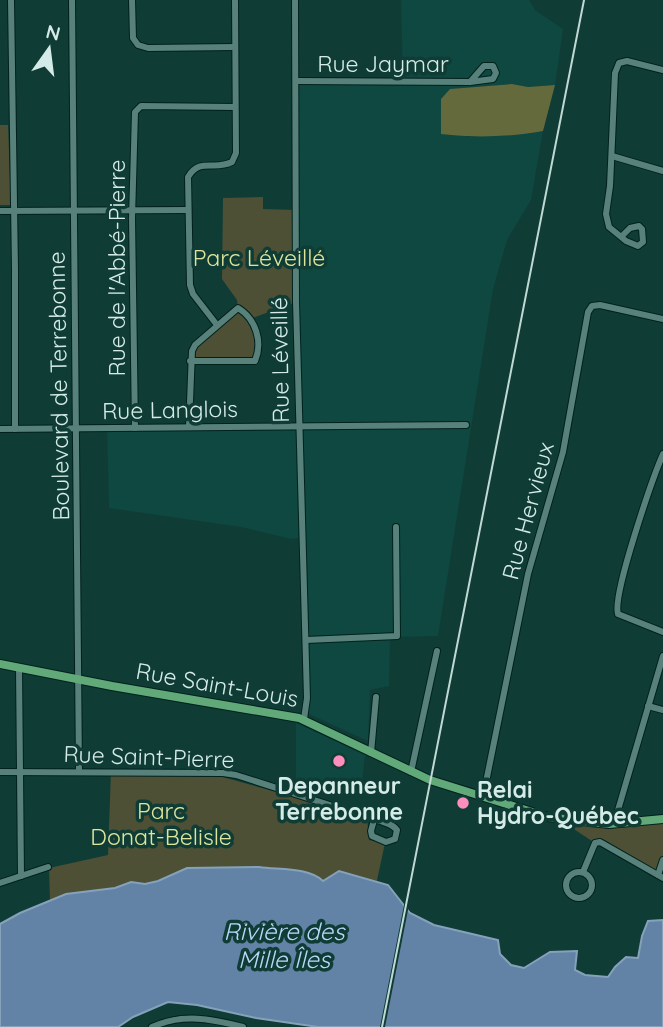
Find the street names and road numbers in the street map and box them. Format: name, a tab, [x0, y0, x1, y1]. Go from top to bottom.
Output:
street label: Rue Jaymar	[317, 49, 449, 78]
street label: Rue de l'Abbé-Pierre	[102, 159, 131, 377]
street label: Boulevard de Terrebonne	[42, 251, 75, 521]
street label: Rue Léveillé	[264, 297, 295, 423]
street label: Rue Langlois	[102, 394, 238, 425]
street label: Rue Hervieux	[495, 439, 560, 583]
street label: Rue Saint-Louis	[134, 656, 301, 713]
street label: Rue Saint-Pierre	[63, 739, 235, 774]

